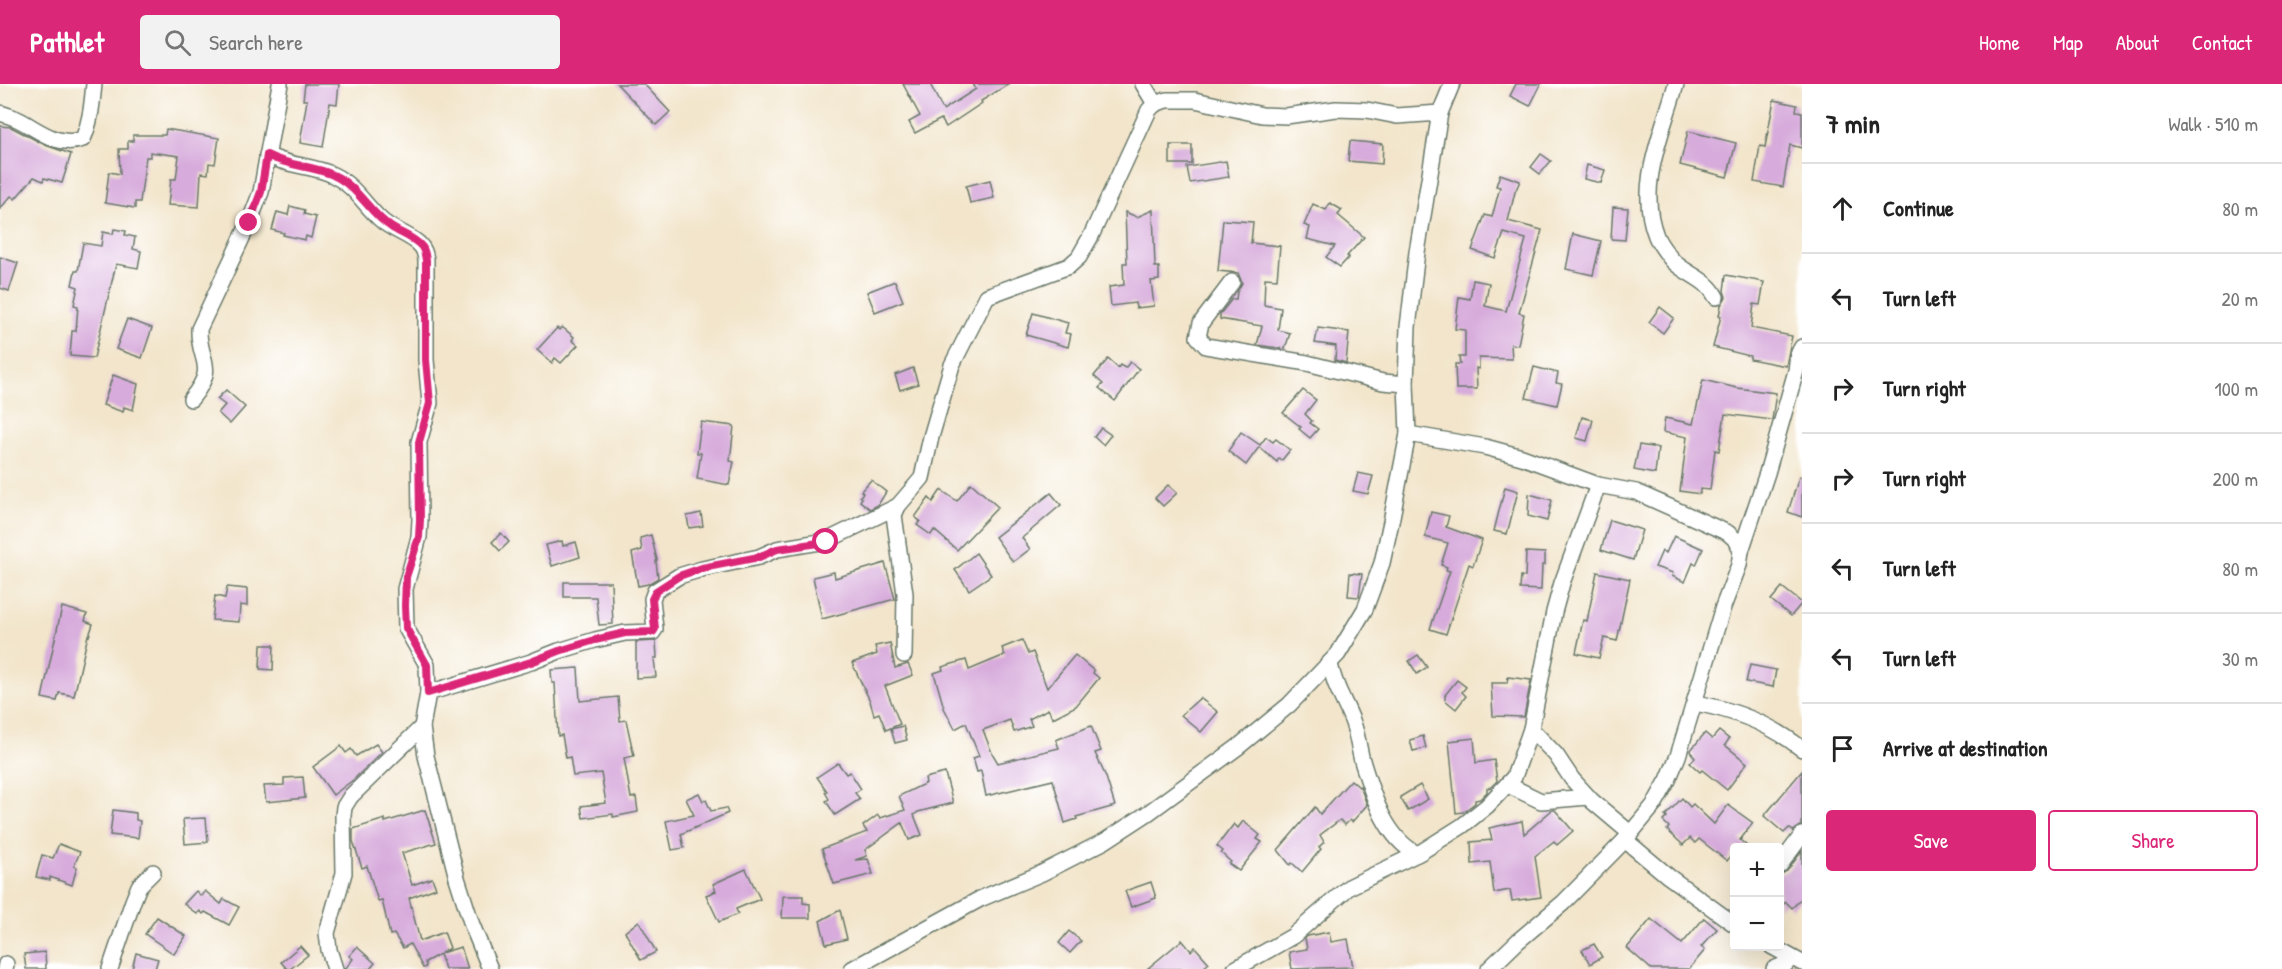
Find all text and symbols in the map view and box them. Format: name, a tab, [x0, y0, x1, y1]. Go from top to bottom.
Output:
search box	[140, 15, 560, 69]
text: Pathlet	[30, 23, 104, 61]
icon: search	[161, 26, 194, 59]
text: Search here	[209, 27, 303, 57]
text: Home	[1979, 28, 2020, 57]
text: Map	[2053, 28, 2083, 57]
text: About	[2116, 28, 2159, 57]
text: Contact	[2192, 28, 2252, 57]
text: 7 min	[1826, 106, 1880, 141]
text: Walk · 510 m	[2168, 110, 2258, 137]
icon: ahead	[1826, 192, 1859, 225]
text: Continue	[1883, 193, 1954, 223]
text: 80 m	[2222, 195, 2258, 222]
route end	[235, 209, 261, 235]
icon: left	[1826, 282, 1859, 315]
text: Turn left	[1883, 283, 1956, 313]
text: 20 m	[2221, 285, 2258, 312]
icon: right	[1826, 372, 1859, 405]
text: Turn right	[1883, 373, 1966, 403]
text: 100 m	[2215, 375, 2258, 402]
icon: right	[1826, 462, 1859, 495]
text: Turn right	[1883, 463, 1966, 493]
text: 200 m	[2213, 465, 2258, 492]
route start	[812, 528, 838, 554]
icon: left	[1826, 552, 1859, 585]
text: Turn left	[1883, 553, 1956, 583]
text: 80 m	[2222, 555, 2258, 582]
icon: left	[1826, 642, 1859, 675]
text: Turn left	[1883, 643, 1956, 673]
text: 30 m	[2222, 645, 2258, 672]
icon: arrive	[1826, 732, 1859, 765]
text: Arrive at destination	[1883, 733, 2048, 763]
button: Save	[1826, 810, 2036, 871]
button: Share	[2048, 810, 2258, 871]
map controls	[1730, 843, 1784, 951]
button: +	[1730, 843, 1784, 897]
button: −	[1730, 897, 1784, 951]

